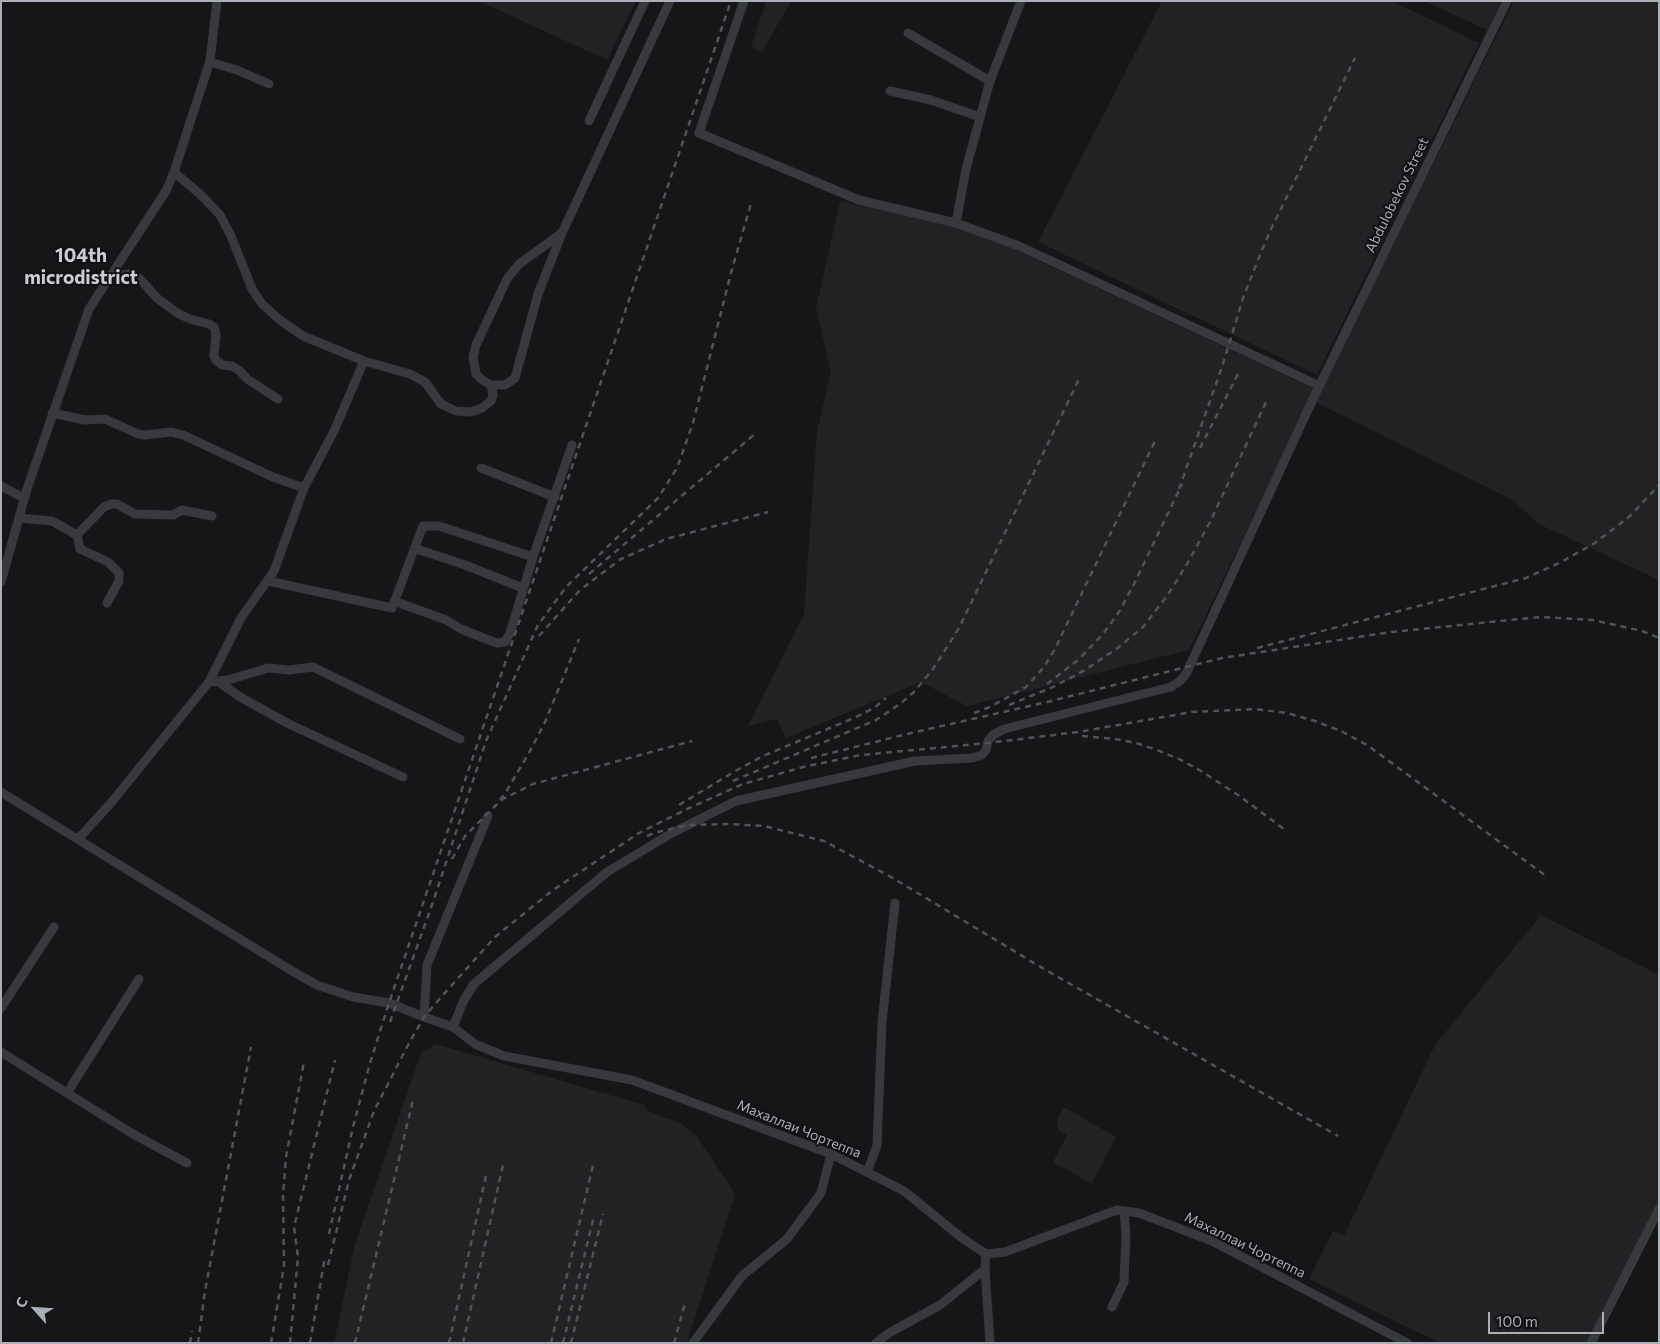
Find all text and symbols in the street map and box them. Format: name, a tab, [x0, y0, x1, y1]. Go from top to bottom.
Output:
street label: Abdulobekov Street	[1362, 135, 1432, 255]
district label: 104th microdistrict	[24, 245, 138, 289]
street label: Махаллаи Чортеппа	[734, 1096, 864, 1162]
street label: Махаллаи Чортеппа	[1182, 1208, 1308, 1282]
north arrow	[10, 1284, 60, 1334]
text: С	[11, 1294, 31, 1310]
scale bar	[1490, 1302, 1606, 1334]
text: 100 m	[1496, 1312, 1538, 1330]

